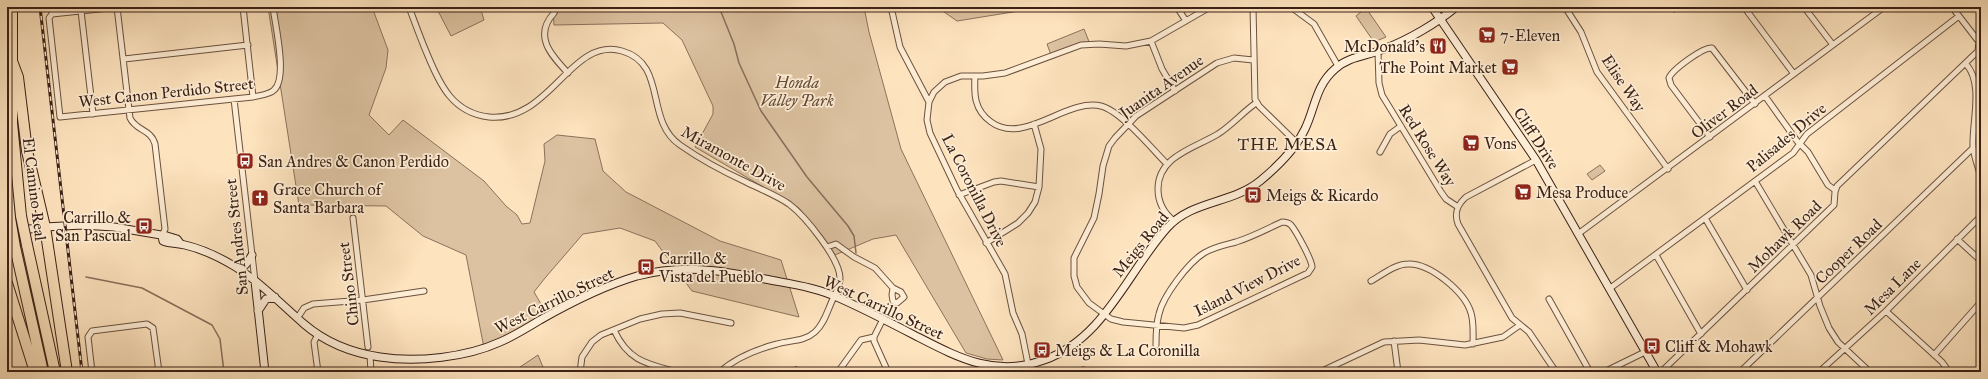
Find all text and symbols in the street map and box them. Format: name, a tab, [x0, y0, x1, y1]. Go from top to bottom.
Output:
supermarket icon: 7-Eleven	[1477, 25, 1497, 45]
place label: 7-Eleven	[1500, 26, 1561, 45]
restaurant icon: McDonald's	[1428, 36, 1448, 56]
place label: McDonald's	[1344, 37, 1425, 56]
street label: Juanita Avenue	[1114, 50, 1208, 124]
street label: Elise Way	[1598, 51, 1650, 116]
supermarket icon: The Point Market	[1500, 57, 1520, 77]
place label: The Point Market	[1379, 58, 1497, 77]
park label: Honda Valley Park	[760, 73, 834, 110]
street label: West Canon Perdido Street	[78, 74, 255, 111]
street label: Oliver Road	[1687, 80, 1761, 143]
street label: Palisades Drive	[1743, 98, 1830, 176]
street label: Red Rose Way	[1395, 101, 1461, 190]
street label: Cliff Drive	[1510, 104, 1564, 173]
street label: Miramonte Drive	[678, 122, 790, 195]
street label: La Coronilla Drive	[938, 131, 1011, 250]
supermarket icon: Vons	[1461, 133, 1481, 153]
district label: THE MESA	[1237, 134, 1339, 155]
place label: Vons	[1483, 134, 1517, 153]
street label: El Camino Real	[19, 136, 50, 242]
bus stop icon: San Andres & Canon Perdido	[235, 151, 255, 171]
place label: San Andres & Canon Perdido	[258, 152, 449, 171]
street label: San Andres Street	[221, 177, 252, 296]
place label: Grace Church of Santa Barbara	[273, 180, 384, 217]
supermarket icon: Mesa Produce	[1513, 182, 1533, 202]
place label: Mesa Produce	[1536, 183, 1629, 202]
bus stop icon: Meigs & Ricardo	[1243, 185, 1263, 205]
place label: Meigs & Ricardo	[1266, 186, 1378, 206]
church icon: Grace Church of Santa Barbara	[250, 188, 270, 208]
street label: Mohawk Road	[1743, 196, 1825, 276]
place label: Carrillo & San Pascual	[55, 208, 132, 245]
street label: Meigs Road	[1108, 208, 1173, 281]
street label: Cooper Road	[1811, 215, 1886, 288]
bus stop icon: Carrillo & San Pascual	[134, 216, 154, 236]
street label: Chino Street	[334, 241, 363, 327]
place label: Carrillo & Vista del Pueblo	[658, 249, 763, 286]
street label: Island View Drive	[1191, 250, 1304, 320]
street label: Mesa Lane	[1860, 254, 1925, 319]
bus stop icon: Carrillo & Vista del Pueblo	[636, 257, 656, 277]
street label: West Carrillo Street	[492, 263, 617, 338]
street label: West Carrillo Street	[821, 271, 947, 344]
bus stop icon: Cliff & Mohawk	[1642, 336, 1662, 356]
place label: Cliff & Mohawk	[1665, 337, 1773, 356]
bus stop icon: Meigs & La Coronilla	[1032, 340, 1052, 360]
place label: Meigs & La Coronilla	[1055, 341, 1200, 361]

